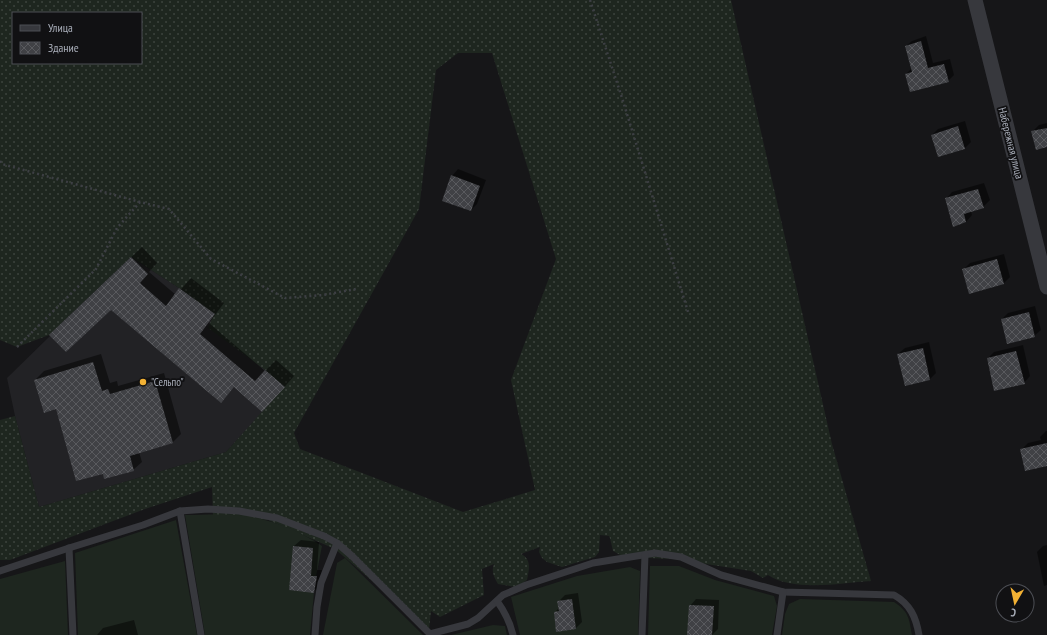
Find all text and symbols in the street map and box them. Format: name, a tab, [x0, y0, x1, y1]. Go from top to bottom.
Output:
legend	[12, 12, 142, 64]
text: Улица	[48, 20, 73, 35]
text: Здание	[48, 40, 79, 55]
street label: Набережная улица	[995, 106, 1027, 180]
place label: "Сельпо"	[151, 375, 184, 389]
marker: "Сельпо"	[138, 377, 148, 387]
north arrow	[995, 583, 1035, 623]
text: С	[1010, 606, 1017, 620]

